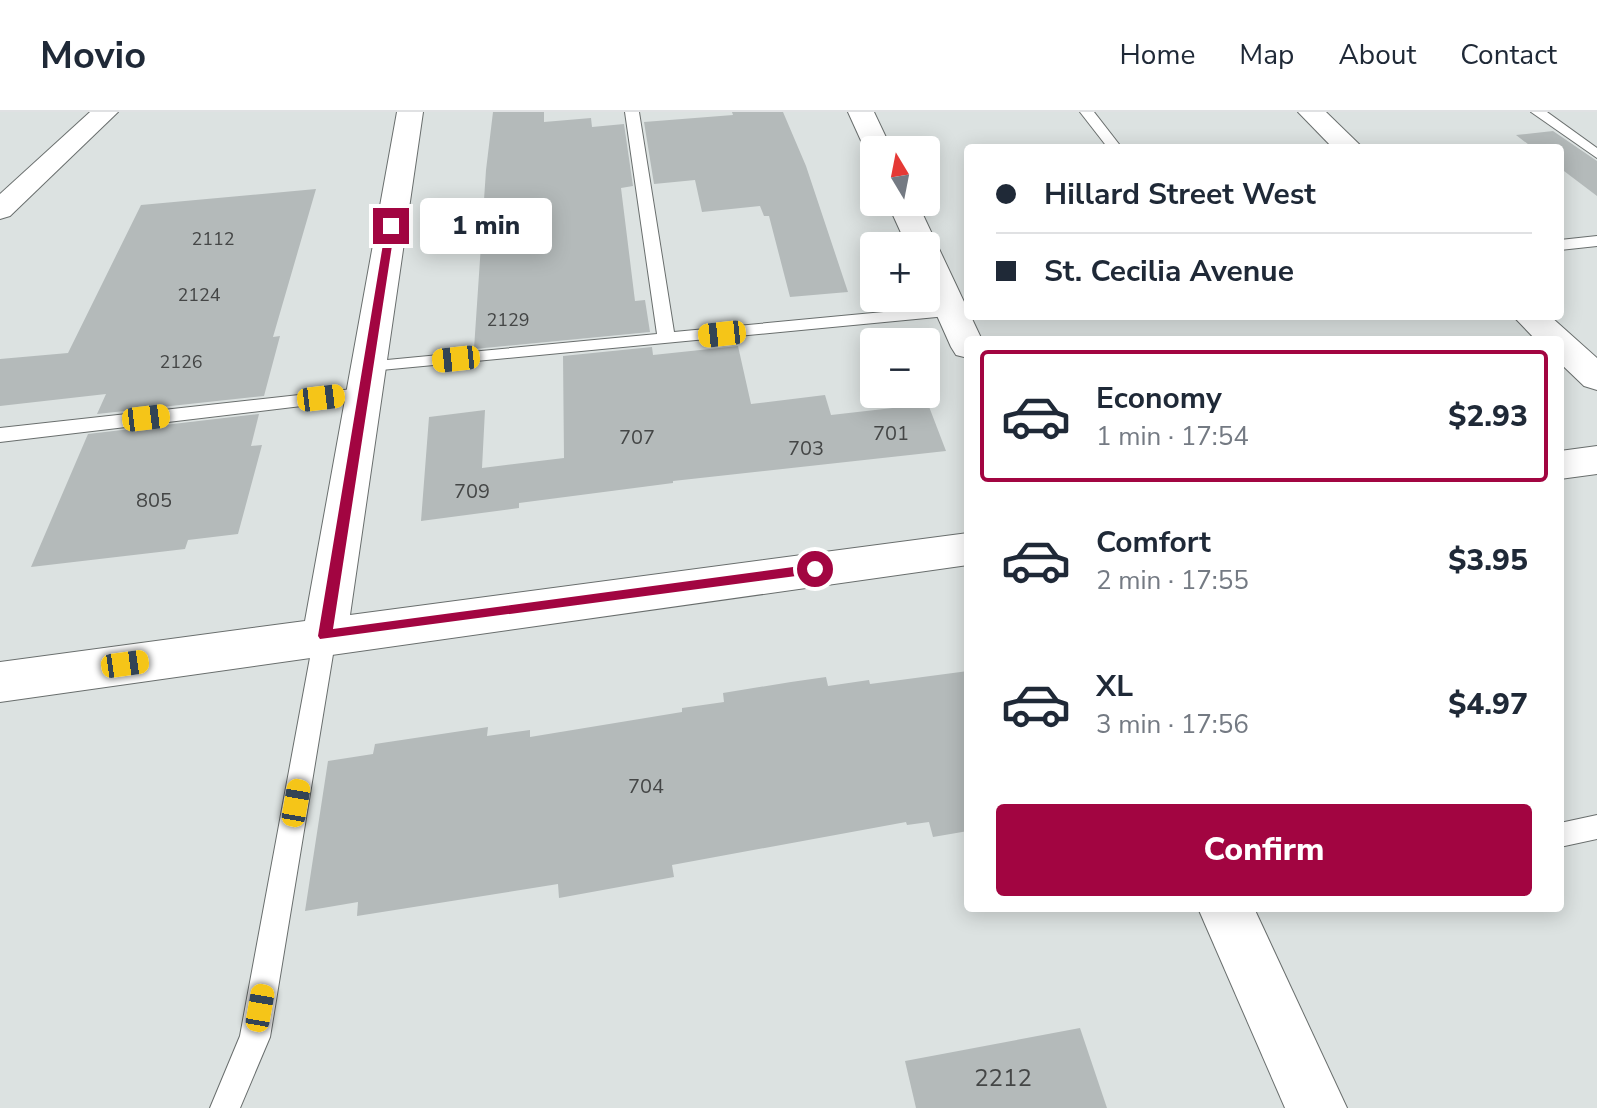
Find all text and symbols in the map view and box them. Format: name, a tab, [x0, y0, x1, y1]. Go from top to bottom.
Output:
text: Movio	[40, 30, 146, 81]
text: Home	[1120, 36, 1195, 74]
text: Map	[1239, 36, 1294, 74]
text: About	[1338, 36, 1416, 74]
text: Contact	[1460, 36, 1557, 74]
north arrow	[860, 136, 940, 216]
map controls	[860, 136, 940, 408]
text: Hillard Street West	[1044, 174, 1316, 215]
callout: 1 min	[419, 198, 551, 254]
route end	[373, 208, 409, 244]
text: 1 min	[452, 208, 520, 243]
house number: 2112	[191, 227, 235, 251]
button: +	[860, 232, 940, 312]
text: St. Cecilia Avenue	[1044, 251, 1294, 292]
house number: 2124	[177, 283, 221, 307]
house number: 2129	[486, 308, 530, 332]
car	[697, 320, 747, 348]
button: −	[860, 328, 940, 408]
car	[431, 345, 481, 373]
house number: 2126	[159, 350, 203, 374]
text: Economy	[1096, 378, 1222, 419]
icon: car	[1000, 380, 1072, 452]
car	[296, 383, 346, 413]
text: $2.93	[1448, 396, 1528, 437]
car	[121, 403, 171, 433]
text: 1 min · 17:54	[1096, 419, 1249, 454]
house number: 701	[873, 420, 909, 447]
house number: 707	[619, 424, 655, 451]
house number: 703	[788, 435, 824, 462]
house number: 709	[454, 478, 490, 505]
house number: 805	[136, 487, 172, 514]
text: Comfort	[1096, 522, 1211, 563]
icon: car	[1000, 524, 1072, 596]
text: $3.95	[1448, 540, 1528, 581]
route start	[797, 551, 833, 587]
text: 2 min · 17:55	[1096, 563, 1249, 598]
car	[100, 649, 150, 679]
text: XL	[1096, 666, 1133, 707]
icon: car	[1000, 668, 1072, 740]
text: $4.97	[1448, 684, 1528, 725]
text: 3 min · 17:56	[1096, 707, 1249, 742]
house number: 704	[628, 773, 664, 800]
car	[280, 777, 312, 829]
button: Confirm	[996, 804, 1532, 896]
car	[244, 982, 276, 1034]
house number: 2212	[974, 1062, 1032, 1094]

